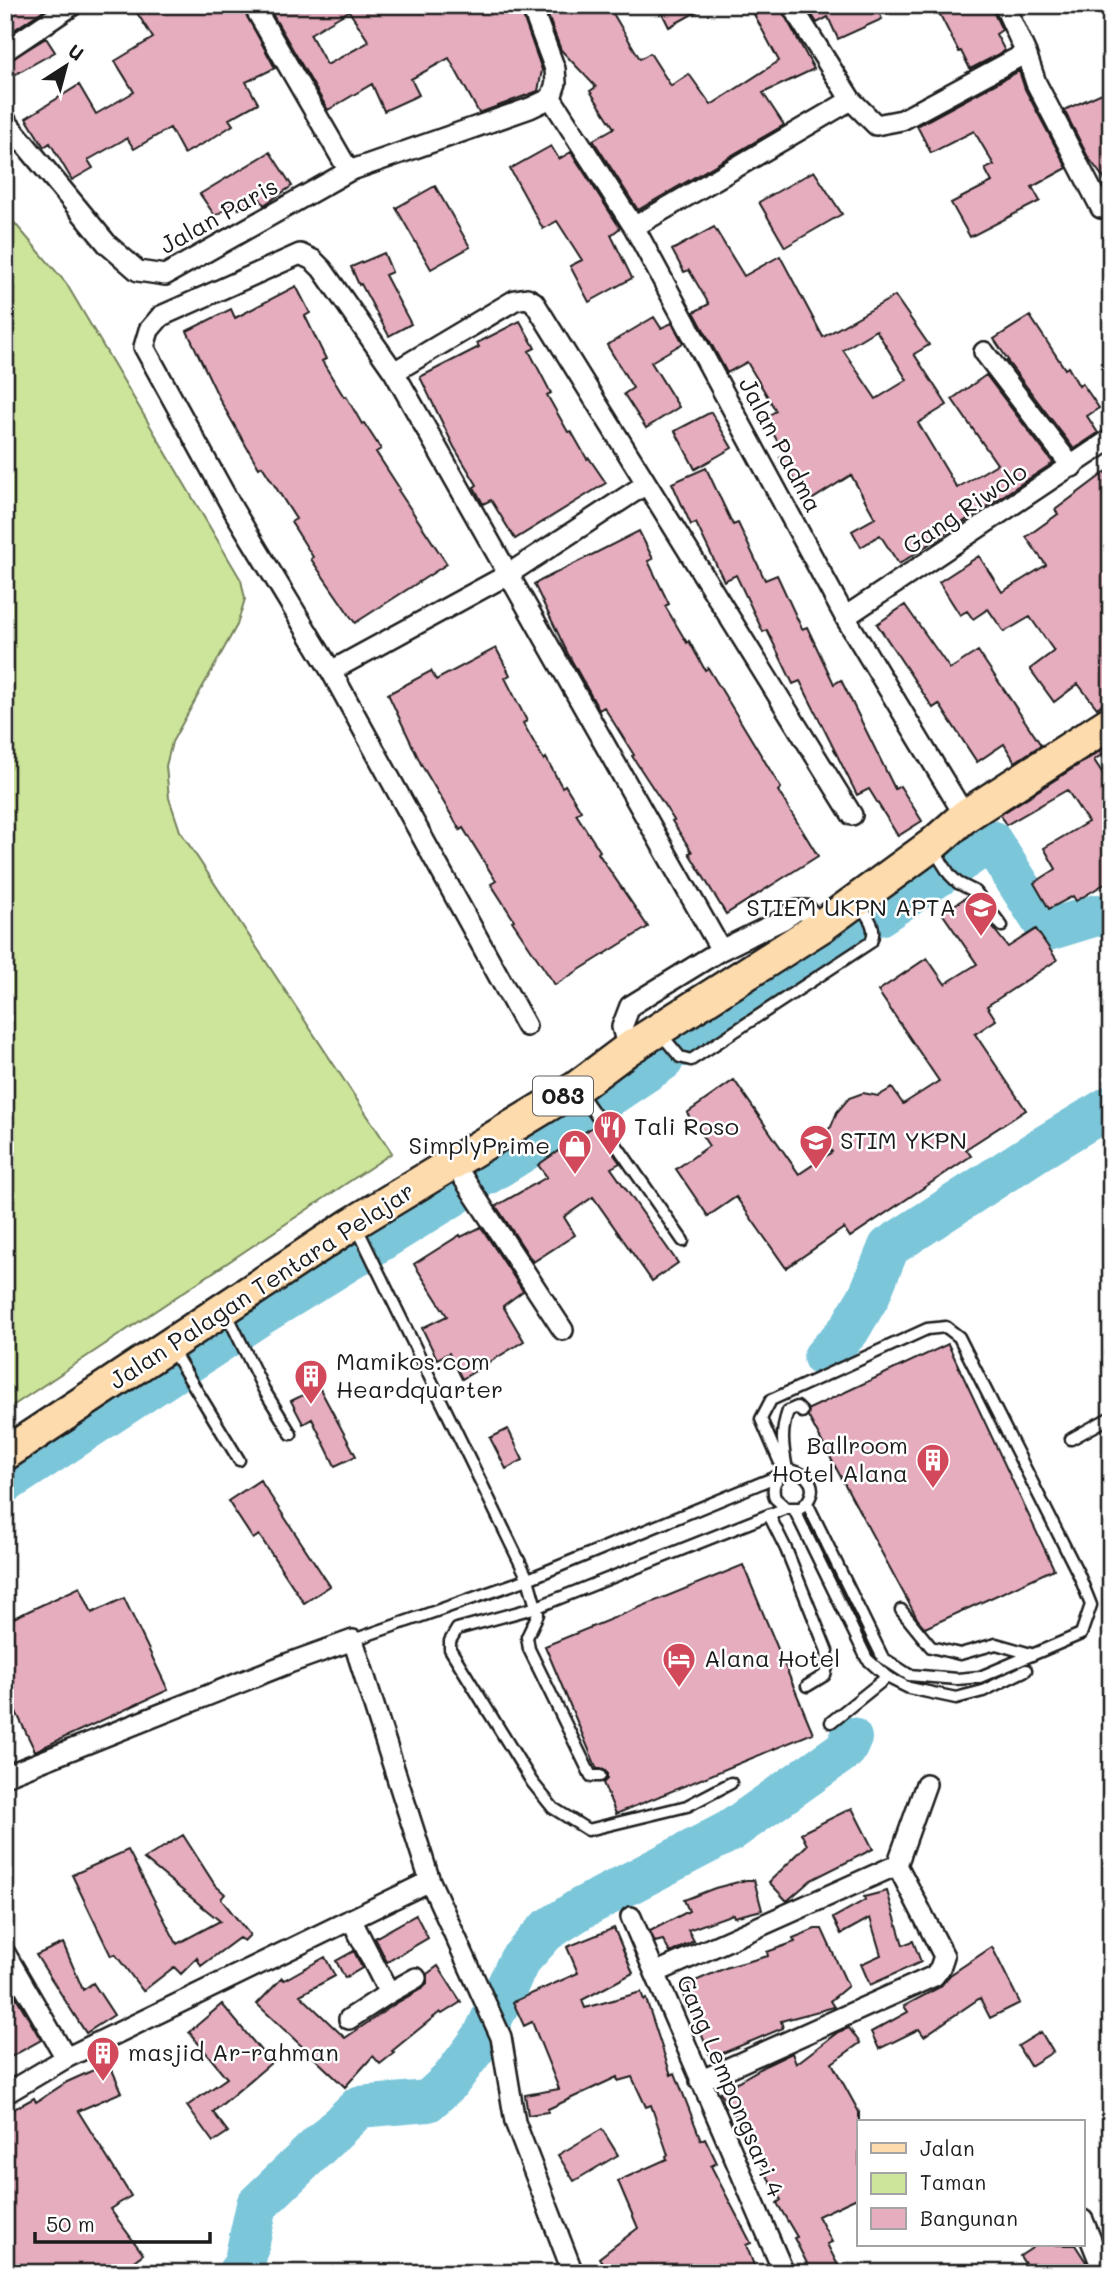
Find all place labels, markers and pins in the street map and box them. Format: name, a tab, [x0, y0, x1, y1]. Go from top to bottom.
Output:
school or university icon: STIEM UKPN APTA	[962, 889, 1000, 938]
place label: STIEM UKPN APTA	[746, 891, 956, 922]
restaurant icon: Tali Roso	[591, 1108, 629, 1157]
place label: Tali Roso	[634, 1110, 739, 1141]
school or university icon: STIM YKPN	[797, 1122, 835, 1171]
place label: STIM YKPN	[840, 1124, 967, 1155]
shop icon: SimplyPrime	[556, 1127, 594, 1176]
place label: SimplyPrime	[409, 1129, 550, 1160]
place label: Mamikos.com Heardquarter	[336, 1345, 503, 1404]
building icon: Mamikos.com Heardquarter	[292, 1357, 330, 1406]
place label: Ballroom Hotel Alana	[772, 1429, 908, 1488]
building icon: Ballroom Hotel Alana	[914, 1441, 952, 1490]
hotel icon: Alana Hotel	[660, 1640, 698, 1689]
place label: Alana Hotel	[704, 1642, 840, 1673]
building icon: masjid Ar-rahman	[84, 2034, 122, 2083]
place label: masjid Ar-rahman	[128, 2036, 339, 2067]

